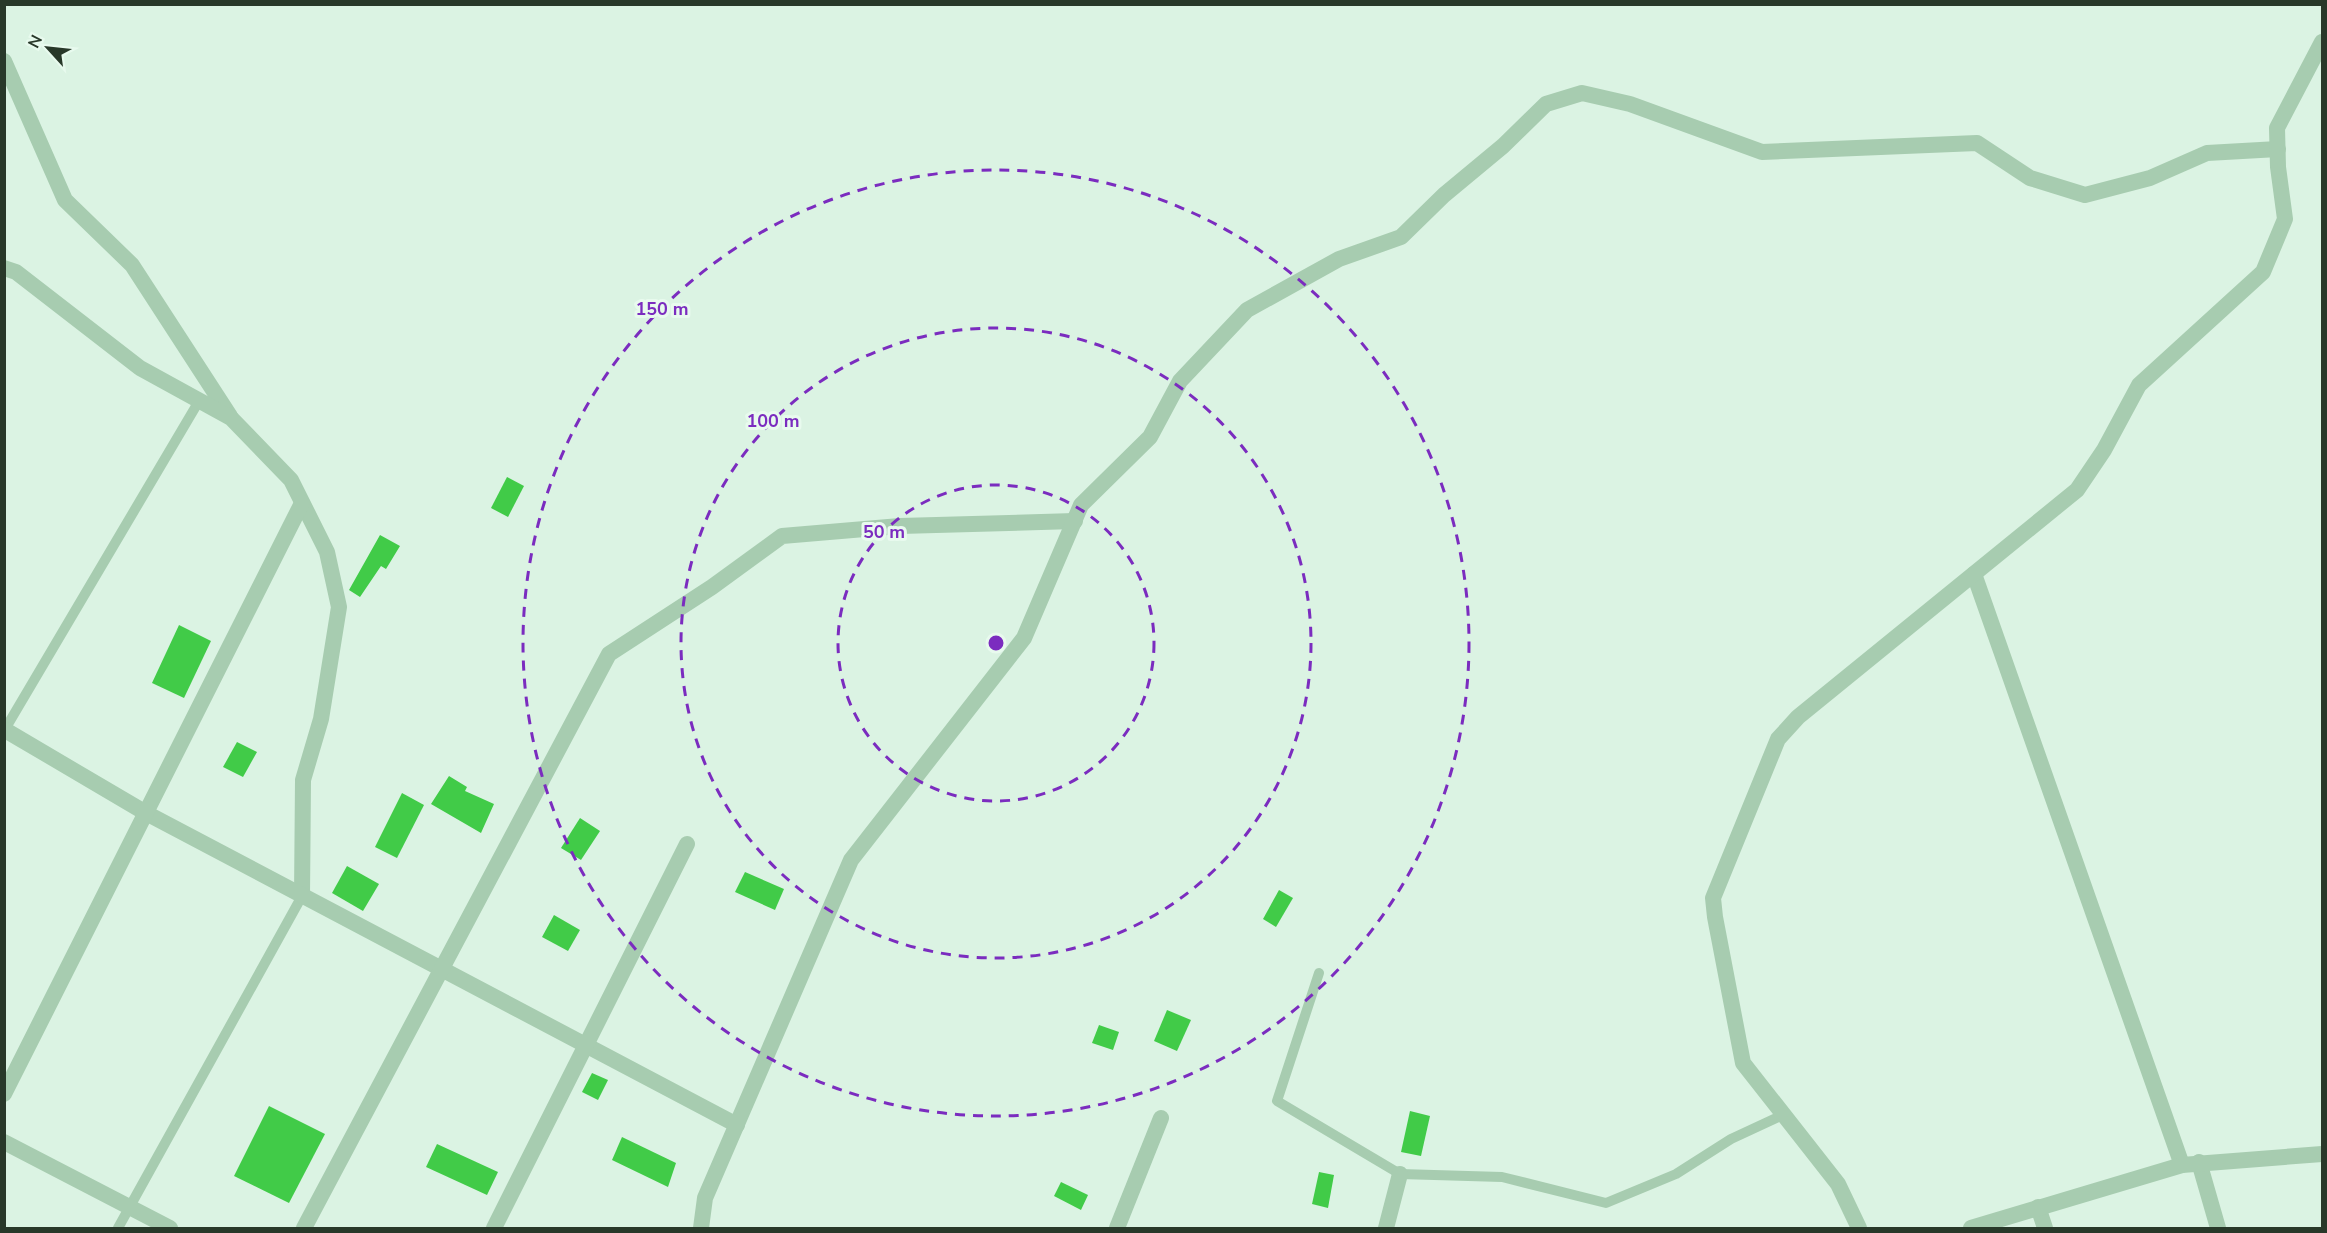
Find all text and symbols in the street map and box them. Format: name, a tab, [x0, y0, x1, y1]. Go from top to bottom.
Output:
north arrow	[18, 18, 78, 78]
text: N	[23, 31, 48, 52]
text: 150 m	[635, 297, 689, 321]
text: 100 m	[746, 409, 800, 433]
text: 50 m	[863, 520, 905, 544]
centre of rings	[986, 633, 1006, 653]

